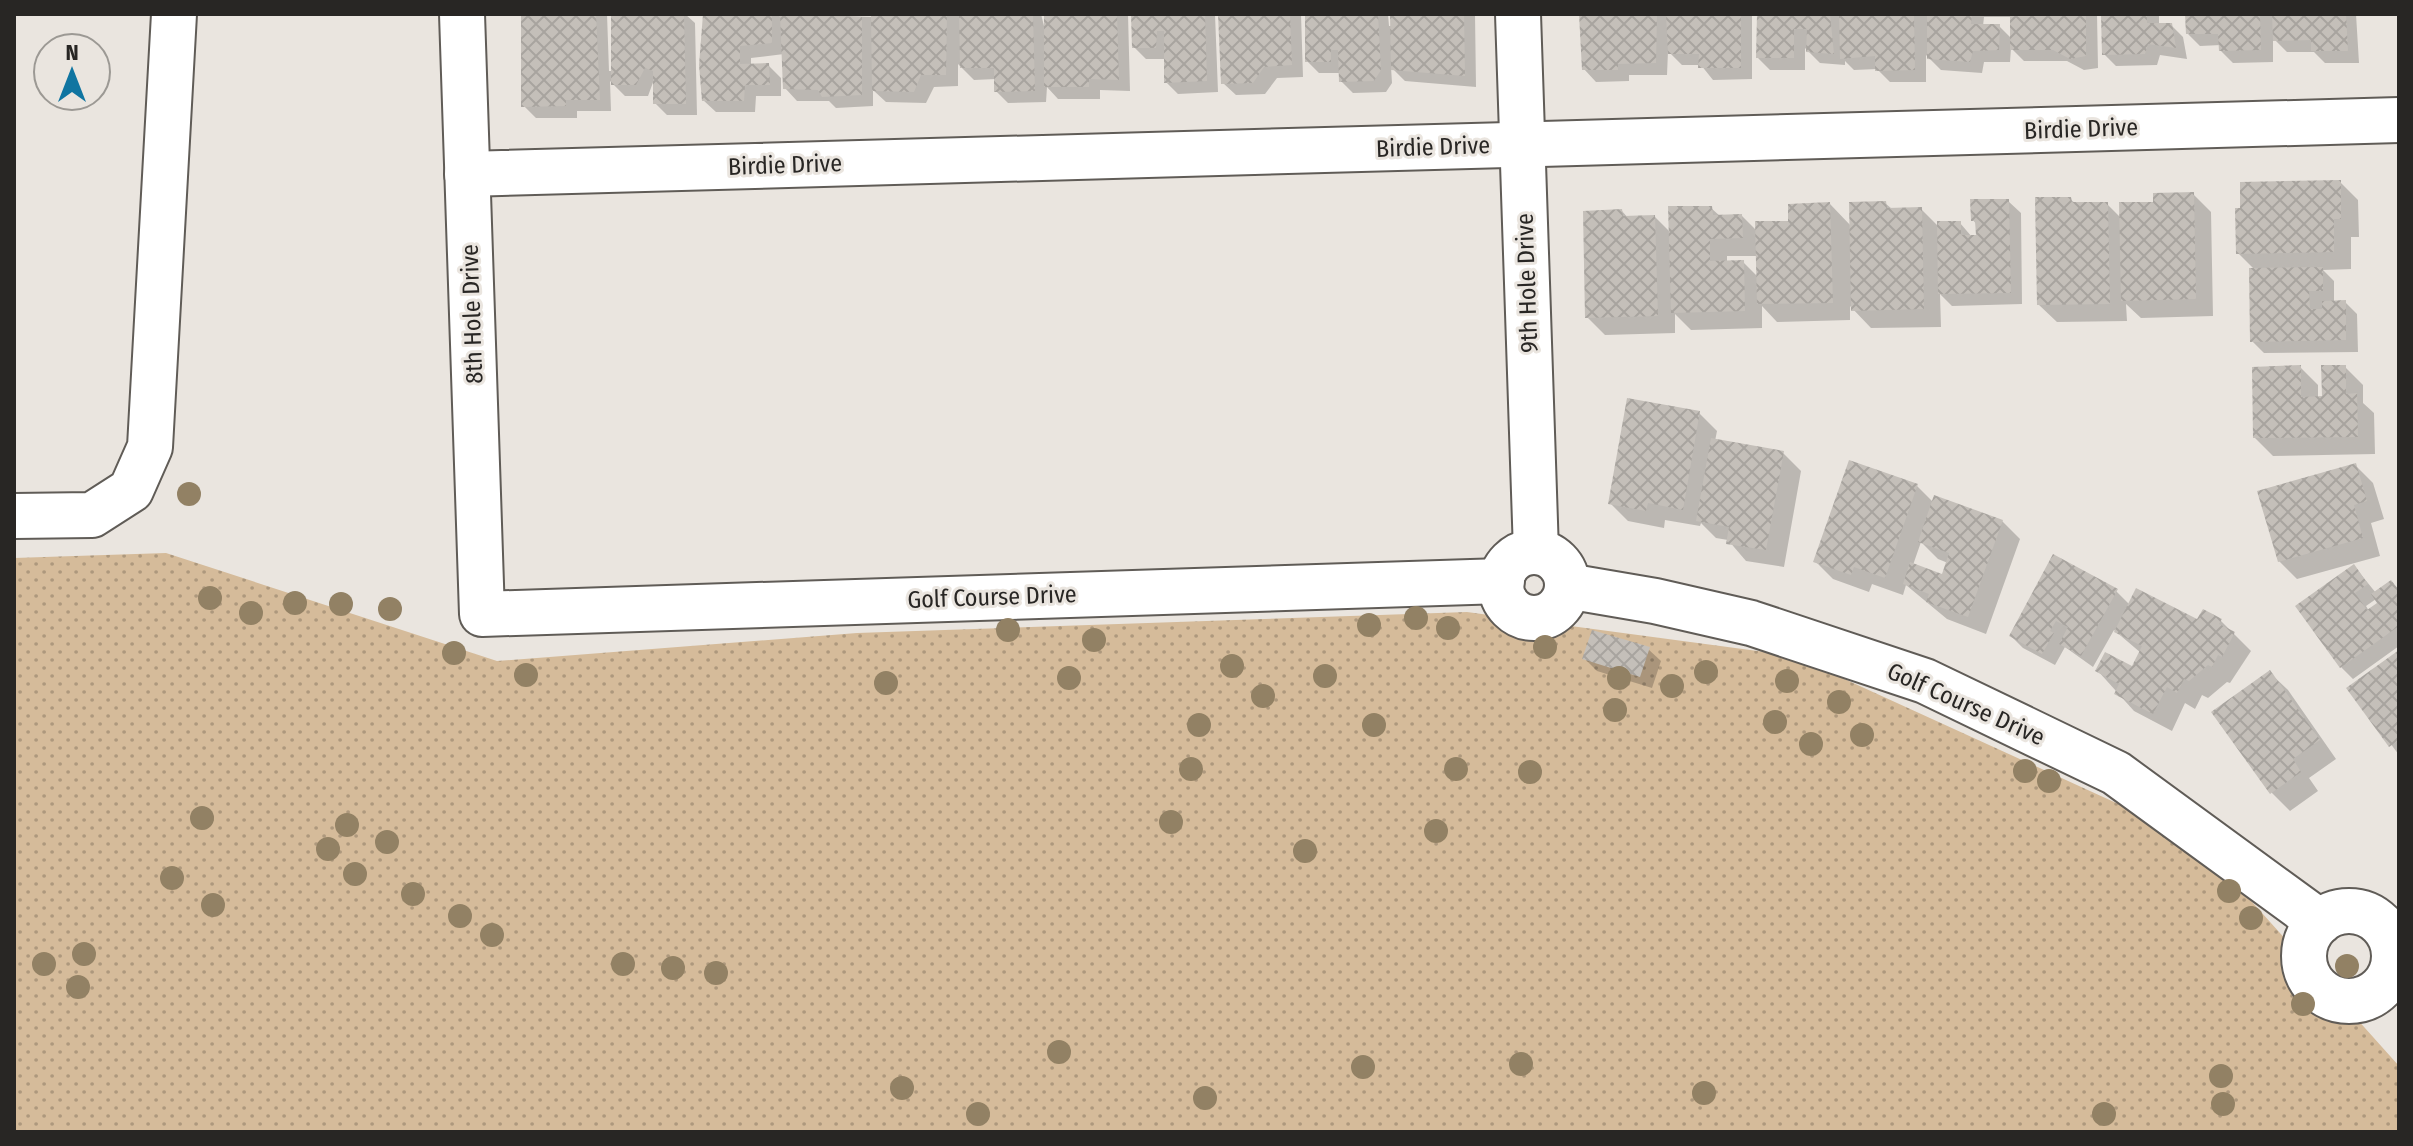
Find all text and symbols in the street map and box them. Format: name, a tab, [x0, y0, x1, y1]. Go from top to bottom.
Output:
north arrow	[32, 32, 112, 112]
text: N	[65, 39, 79, 66]
street label: Birdie Drive	[2023, 113, 2139, 145]
street label: Birdie Drive	[1375, 131, 1491, 163]
street label: Birdie Drive	[727, 149, 843, 181]
street label: 9th Hole Drive	[1511, 213, 1543, 353]
street label: 8th Hole Drive	[456, 244, 488, 384]
street label: Golf Course Drive	[907, 580, 1077, 614]
street label: Golf Course Drive	[1883, 657, 2049, 751]

